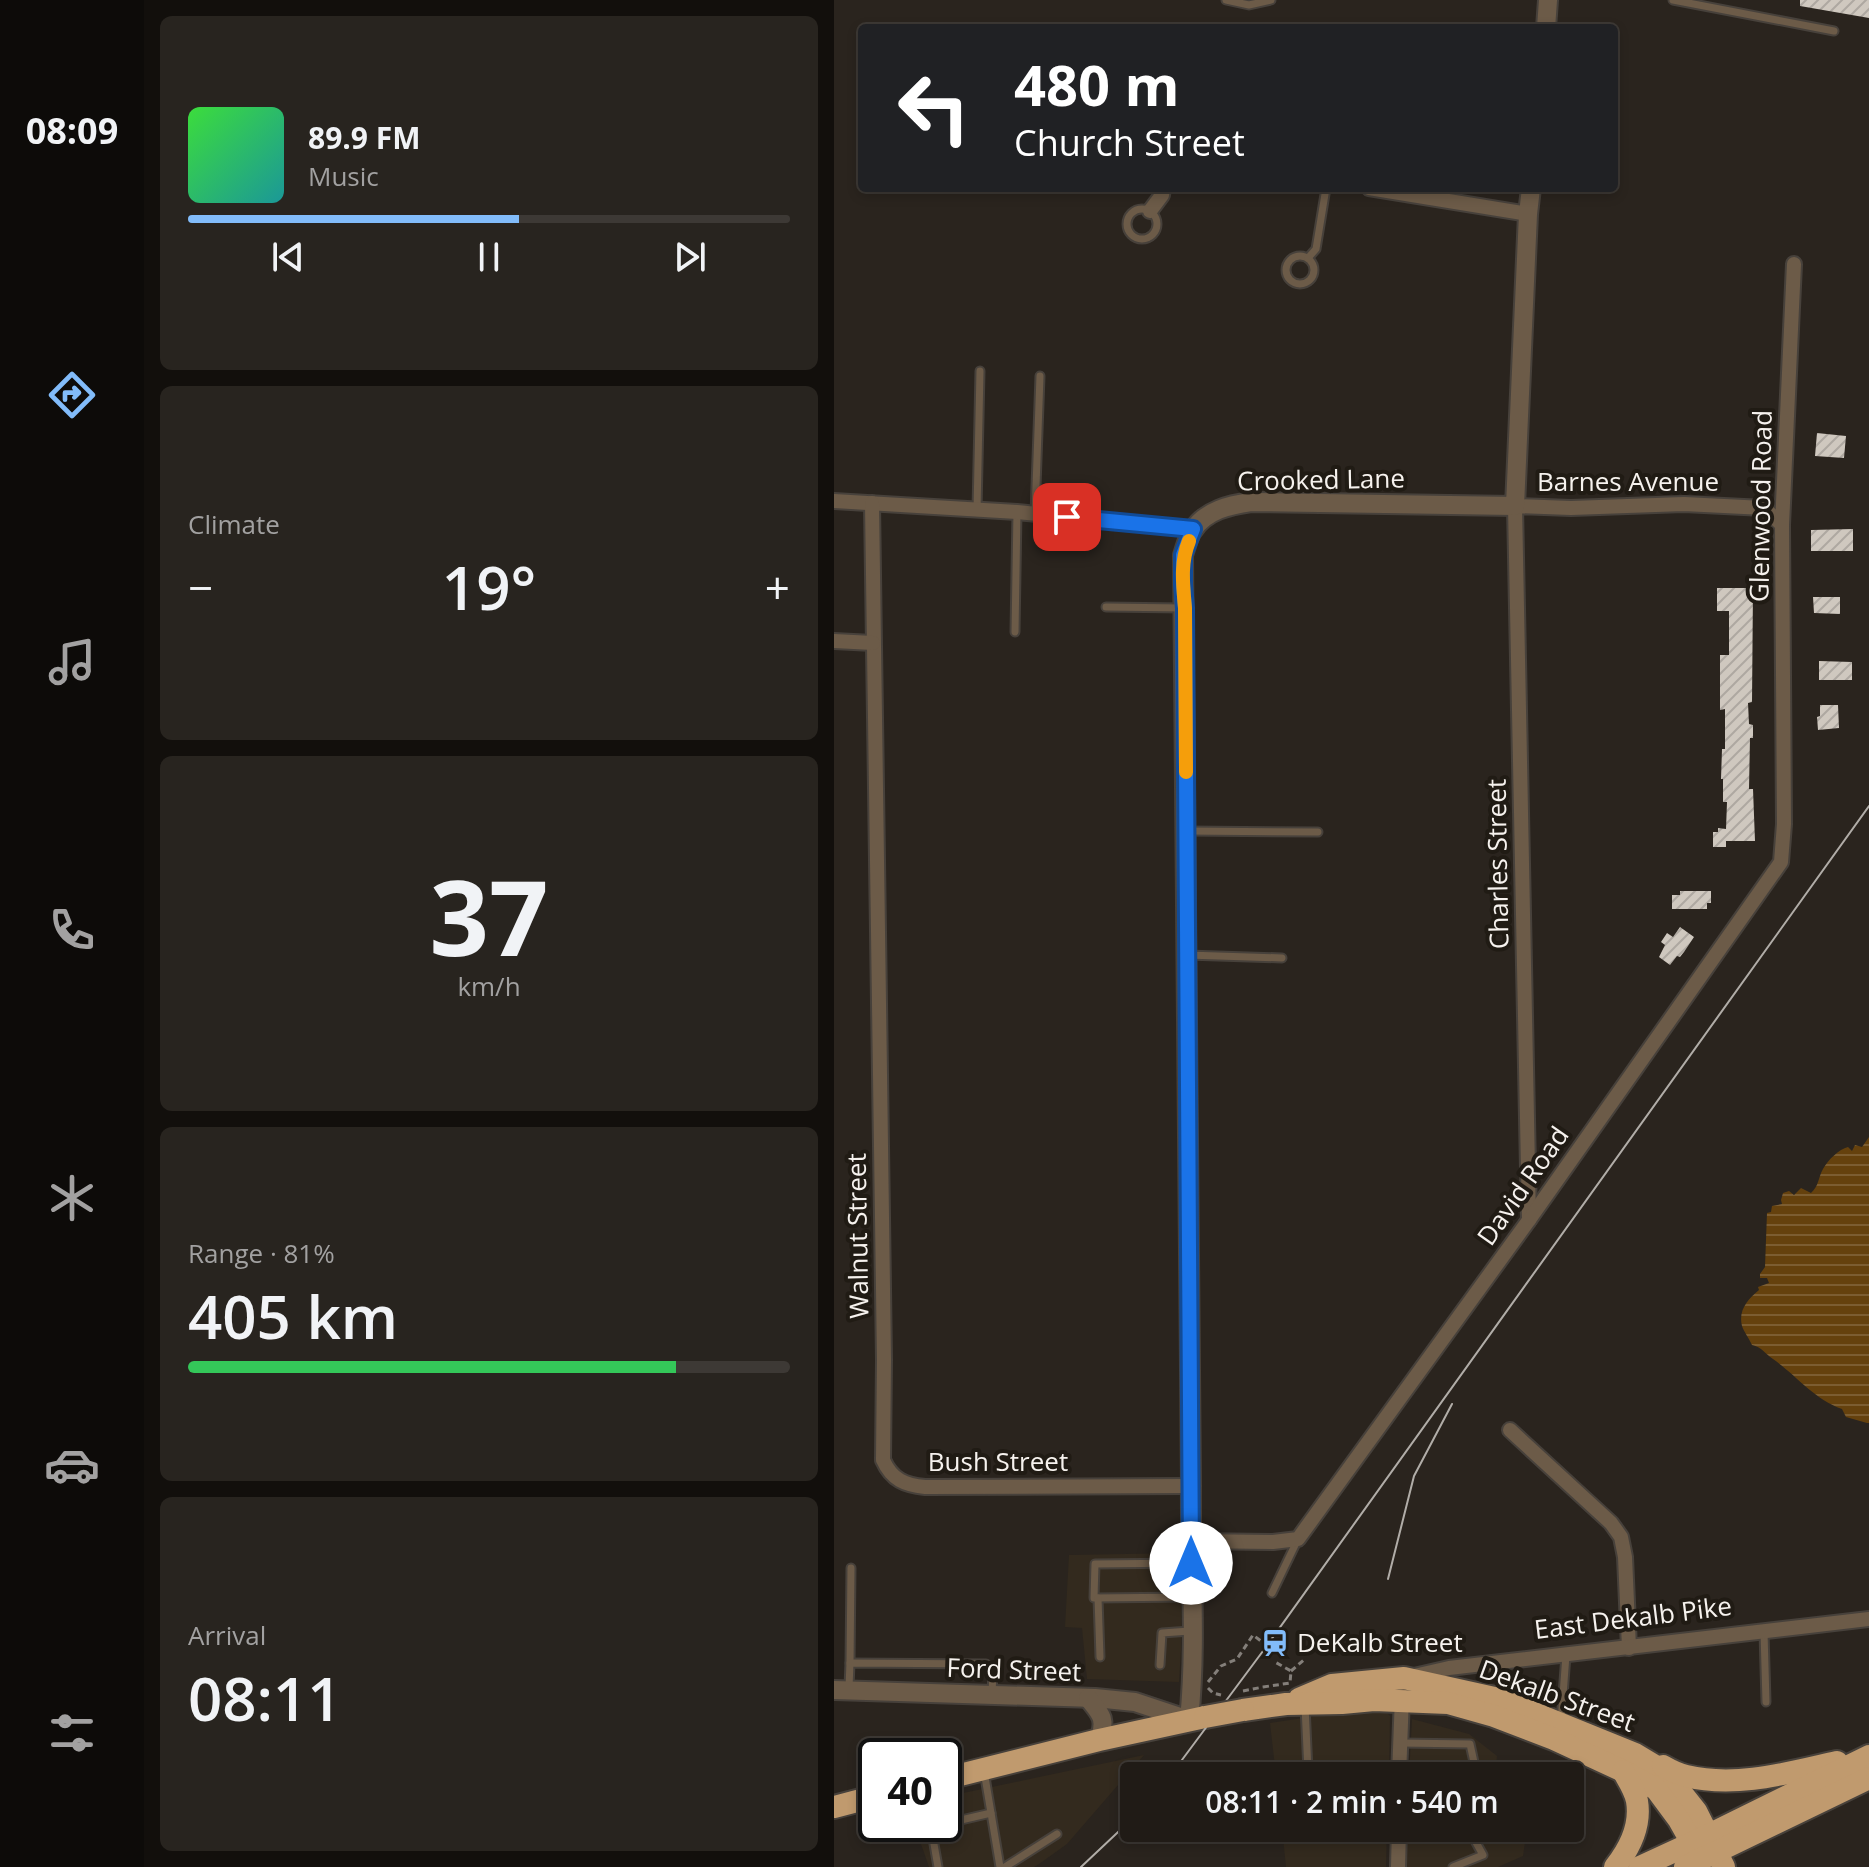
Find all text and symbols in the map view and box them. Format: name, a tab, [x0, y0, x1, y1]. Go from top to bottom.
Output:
text: 480 m	[1014, 46, 1180, 122]
icon: left	[882, 56, 986, 160]
text: 08:09	[26, 106, 118, 155]
text: 89.9 FM	[308, 117, 421, 158]
text: Church Street	[1014, 118, 1245, 167]
text: Music	[308, 158, 379, 194]
icon: previous	[266, 235, 310, 279]
icon: pause	[467, 235, 511, 279]
icon: next	[668, 235, 712, 279]
icon: directions	[44, 367, 100, 423]
street label: Glenwood Road	[1740, 410, 1780, 602]
street label: Crooked Lane	[1237, 460, 1405, 498]
street label: Barnes Avenue	[1537, 463, 1719, 499]
pin	[1033, 483, 1101, 551]
icon: arrive	[1045, 495, 1089, 539]
text: Climate	[188, 506, 280, 542]
text: 19°	[442, 546, 536, 628]
text: −	[188, 557, 213, 617]
text: +	[765, 557, 790, 617]
icon: music	[44, 634, 100, 690]
street label: Charles Street	[1478, 779, 1516, 949]
text: 37	[430, 845, 548, 986]
icon: phone	[44, 902, 100, 958]
text: km/h	[457, 968, 521, 1004]
street label: David Road	[1468, 1119, 1576, 1252]
street label: Walnut Street	[838, 1153, 876, 1319]
icon: climate	[44, 1170, 100, 1226]
text: Range · 81%	[188, 1235, 335, 1271]
text: 405 km	[188, 1275, 398, 1357]
icon: car	[44, 1437, 100, 1493]
street label: Bush Street	[928, 1443, 1068, 1479]
position arrow	[1149, 1521, 1233, 1605]
street label: East Dekalb Pike	[1532, 1587, 1734, 1647]
text: Arrival	[188, 1617, 266, 1653]
place label: DeKalb Street	[1297, 1624, 1463, 1660]
station icon: DeKalb Street	[1260, 1628, 1290, 1658]
street label: Ford Street	[946, 1649, 1082, 1689]
street label: Dekalb Street	[1474, 1650, 1640, 1740]
text: 08:11	[188, 1657, 342, 1739]
icon: filters	[44, 1705, 100, 1761]
speed limit sign: 40	[858, 1738, 962, 1842]
text: 08:11 · 2 min · 540 m	[1205, 1781, 1499, 1822]

